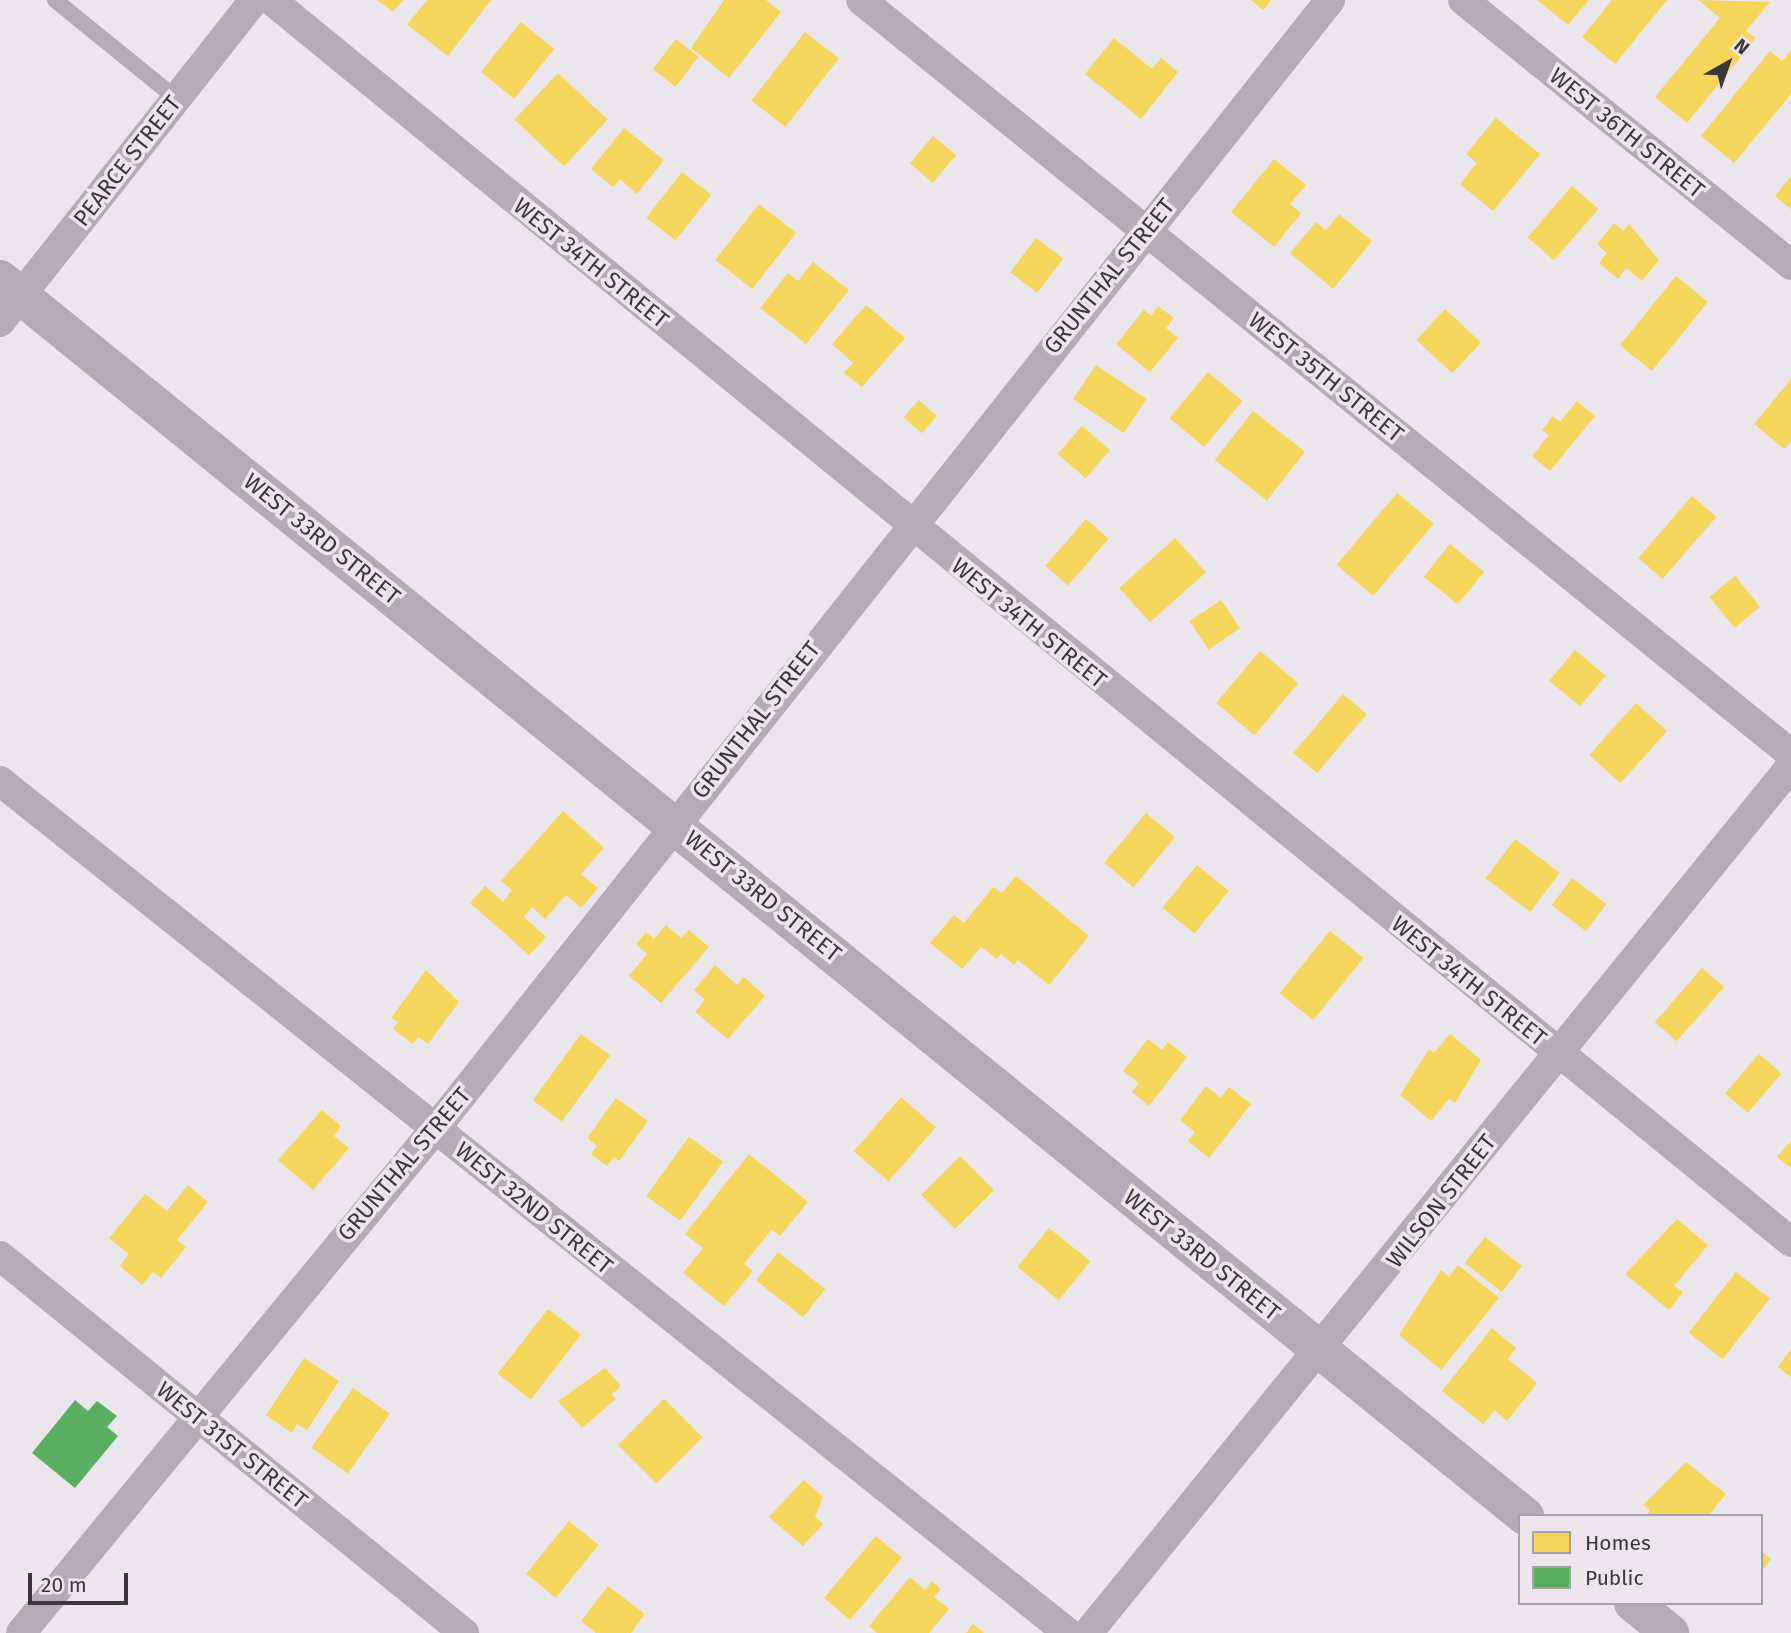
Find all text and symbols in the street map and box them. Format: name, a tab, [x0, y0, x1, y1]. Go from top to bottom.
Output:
north arrow	[1693, 28, 1763, 98]
text: N	[1730, 34, 1754, 59]
street label: WEST 36TH STREET	[1544, 62, 1710, 204]
street label: PEARCE STREET	[67, 90, 187, 232]
street label: WEST 34TH STREET	[508, 192, 674, 334]
street label: GRUNTHAL STREET	[1038, 193, 1180, 359]
street label: WEST 35TH STREET	[1243, 306, 1409, 448]
street label: WEST 33RD STREET	[238, 467, 406, 611]
street label: WEST 34TH STREET	[946, 552, 1112, 694]
street label: GRUNTHAL STREET	[686, 636, 826, 804]
street label: WEST 33RD STREET	[679, 824, 847, 968]
street label: WEST 34TH STREET	[1386, 910, 1552, 1052]
street label: GRUNTHAL STREET	[332, 1082, 476, 1246]
street label: WILSON STREET	[1380, 1129, 1502, 1273]
street label: WEST 32ND STREET	[450, 1136, 618, 1280]
street label: WEST 33RD STREET	[1118, 1183, 1286, 1327]
street label: WEST 31ST STREET	[151, 1376, 313, 1514]
legend	[1518, 1514, 1763, 1605]
text: Homes	[1585, 1530, 1651, 1556]
scale bar	[32, 1560, 131, 1604]
text: Public	[1585, 1565, 1643, 1591]
text: 20 m	[41, 1572, 87, 1598]

